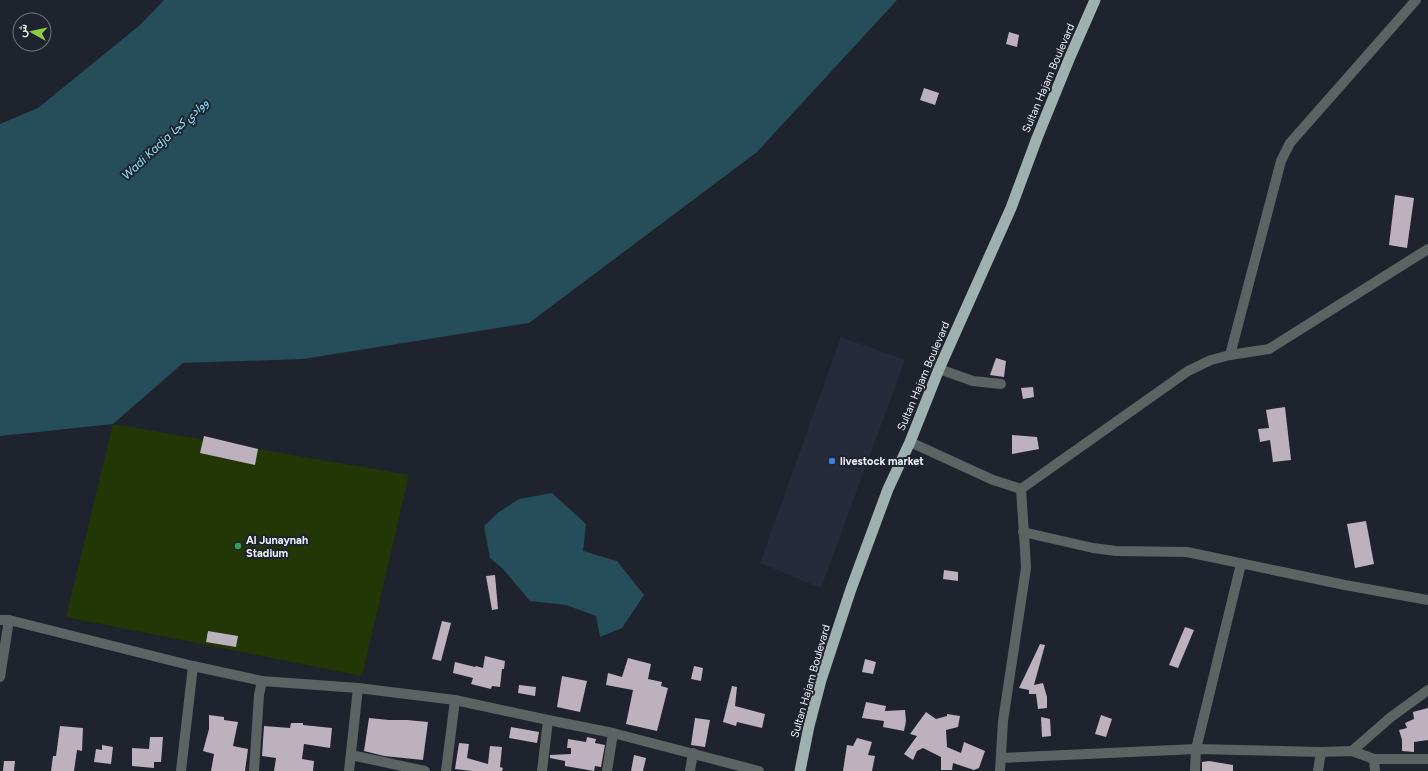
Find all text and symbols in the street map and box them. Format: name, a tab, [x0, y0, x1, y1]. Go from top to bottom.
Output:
north arrow	[12, 12, 52, 52]
street label: Sultan Hajam Boulevard	[1020, 22, 1077, 135]
text: ش	[15, 23, 30, 38]
water label: Wadi Kadja ووادي كجا	[119, 95, 213, 185]
street label: Sultan Hajam Boulevard	[895, 320, 952, 433]
place label: livestock market	[840, 455, 924, 468]
marker: livestock market	[827, 456, 837, 466]
place label: Al Junaynah Stadium	[246, 534, 308, 560]
marker: Al Junaynah Stadium	[233, 541, 243, 551]
street label: Sultan Hajam Boulevard	[788, 623, 833, 739]

